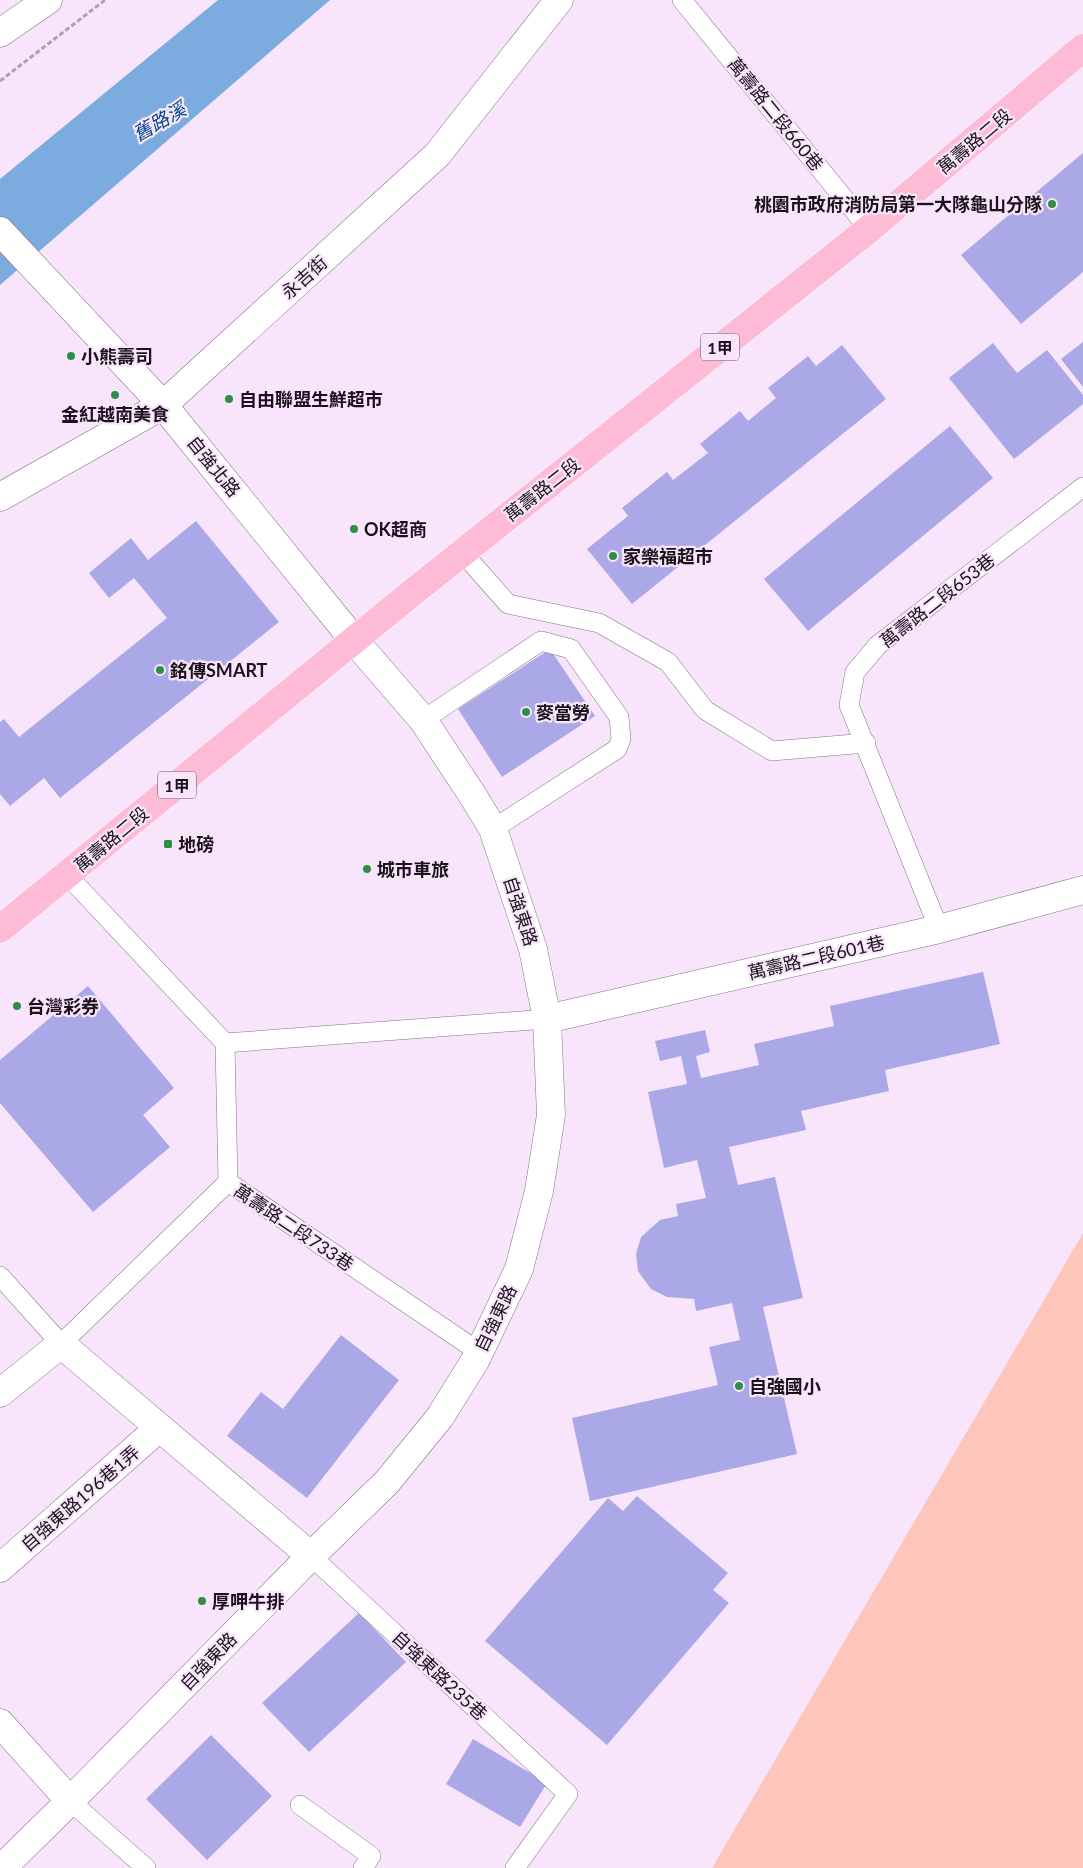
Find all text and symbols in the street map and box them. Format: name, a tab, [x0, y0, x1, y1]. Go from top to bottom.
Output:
street label: 萬壽路二段660巷	[724, 53, 828, 175]
water label: 舊路溪	[129, 95, 192, 145]
street label: 萬壽路二段	[932, 104, 1016, 178]
place label: 桃園市政府消防局第一大隊龜山分隊	[754, 193, 1042, 215]
marker: 桃園市政府消防局第一大隊龜山分隊	[1046, 198, 1058, 210]
street label: 永吉街	[277, 251, 331, 303]
road number: 1甲	[701, 334, 739, 361]
place label: 小熊壽司	[81, 345, 153, 367]
marker: 小熊壽司	[65, 350, 77, 362]
place label: 自由聯盟生鮮超市	[239, 388, 383, 410]
marker: 金紅越南美食	[109, 389, 121, 401]
marker: 自由聯盟生鮮超市	[223, 393, 235, 405]
place label: 金紅越南美食	[61, 403, 169, 425]
street label: 自強北路	[183, 431, 245, 501]
street label: 萬壽路二段	[500, 453, 584, 525]
place label: OK超商	[364, 518, 427, 540]
marker: OK超商	[348, 523, 360, 535]
place label: 家樂福超市	[623, 545, 713, 567]
street label: 萬壽路二段653巷	[875, 548, 999, 652]
marker: 家樂福超市	[607, 550, 619, 562]
place label: 銘傳SMART	[170, 659, 268, 681]
marker: 銘傳SMART	[154, 664, 166, 676]
place label: 麥當勞	[536, 701, 590, 723]
marker: 麥當勞	[520, 706, 532, 718]
road number: 1甲	[158, 772, 196, 798]
street label: 萬壽路二段	[69, 802, 153, 876]
place label: 地磅	[178, 833, 214, 855]
marker: 地磅	[162, 838, 174, 850]
place label: 城市車旅	[377, 858, 449, 880]
marker: 城市車旅	[361, 863, 373, 875]
street label: 自強東路	[499, 873, 543, 949]
street label: 萬壽路二段601巷	[746, 931, 886, 983]
place label: 台灣彩券	[27, 995, 99, 1017]
marker: 台灣彩券	[11, 1000, 23, 1012]
street label: 萬壽路二段733巷	[230, 1179, 358, 1275]
street label: 自強東路	[469, 1281, 521, 1355]
place label: 自強國小	[749, 1375, 821, 1397]
marker: 自強國小	[733, 1380, 745, 1392]
street label: 自強東路196巷1弄	[16, 1441, 144, 1555]
place label: 厚呷牛排	[212, 1590, 284, 1612]
marker: 厚呷牛排	[196, 1595, 208, 1607]
street label: 自強東路235巷	[388, 1626, 492, 1724]
street label: 自強東路	[175, 1627, 241, 1695]

